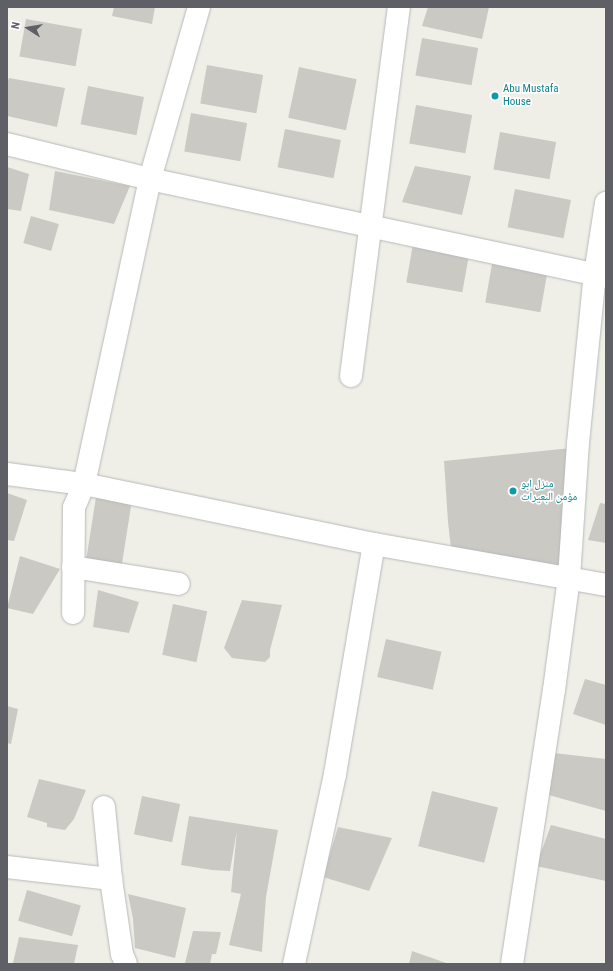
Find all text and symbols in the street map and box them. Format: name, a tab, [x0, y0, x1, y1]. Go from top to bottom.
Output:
north arrow	[8, 8, 48, 48]
text: N	[9, 21, 23, 30]
place label: Abu Mustafa House	[503, 83, 559, 109]
marker: Abu Mustafa House	[490, 91, 500, 101]
place label: منزل ابو مؤمن البعيرات	[521, 478, 577, 504]
marker: منزل ابو مؤمن البعيرات	[508, 486, 518, 496]

